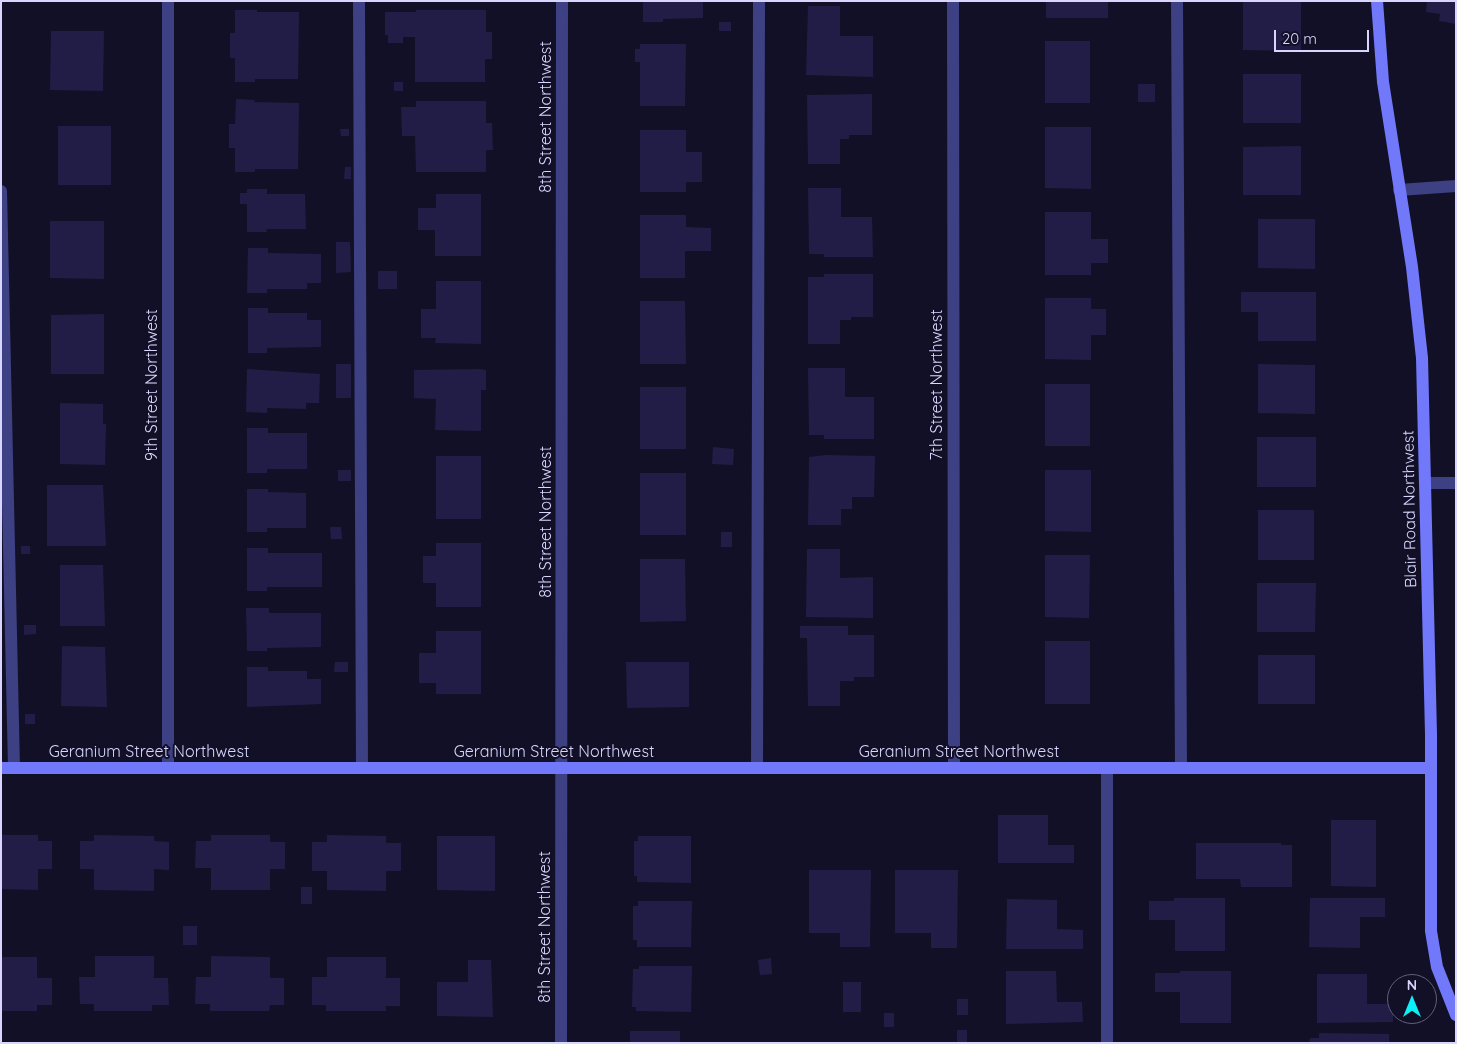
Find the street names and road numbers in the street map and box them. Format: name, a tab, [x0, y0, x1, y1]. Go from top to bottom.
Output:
street label: 8th Street Northwest	[536, 41, 556, 193]
street label: 9th Street Northwest	[142, 309, 162, 461]
street label: 7th Street Northwest	[927, 309, 947, 461]
street label: Blair Road Northwest	[1399, 430, 1421, 588]
street label: 8th Street Northwest	[536, 446, 556, 598]
street label: Geranium Street Northwest	[49, 742, 249, 762]
street label: Geranium Street Northwest	[454, 742, 654, 762]
street label: Geranium Street Northwest	[859, 742, 1059, 762]
street label: 8th Street Northwest	[535, 851, 555, 1003]

